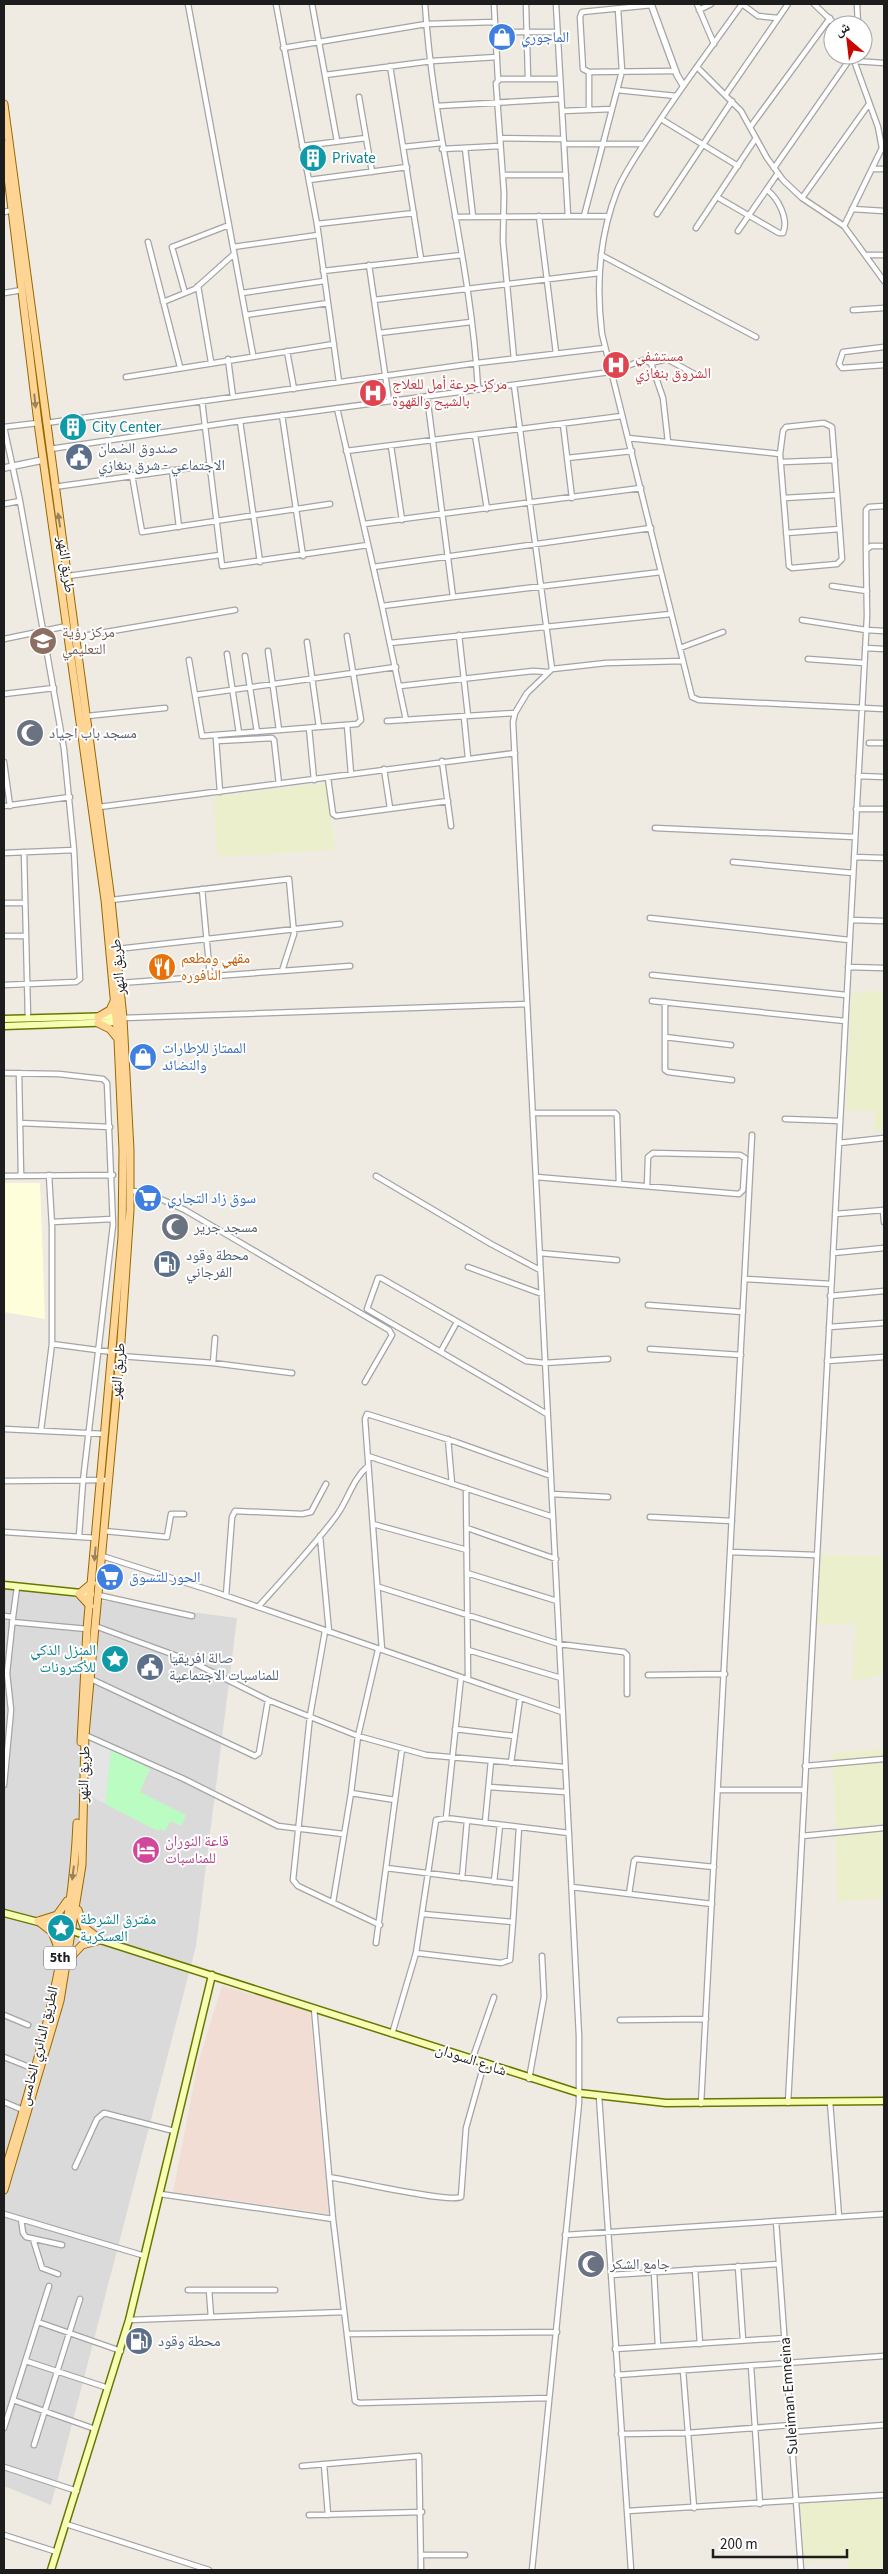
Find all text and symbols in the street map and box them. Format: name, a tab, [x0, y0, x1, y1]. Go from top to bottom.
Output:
north arrow	[823, 15, 873, 65]
text: ش	[831, 17, 854, 42]
shop icon: الماجوري	[487, 22, 517, 52]
place label: الماجوري	[521, 27, 569, 48]
building icon: Private	[298, 143, 328, 173]
place label: Private	[332, 148, 376, 169]
place label: مستشفي الشروق بنغازي	[635, 346, 711, 384]
hospital icon: مستشفي الشروق بنغازي	[601, 350, 631, 380]
place label: مركز جرعة أمل للعلاج بالشيح والقهوة	[392, 374, 507, 412]
hospital icon: مركز جرعة أمل للعلاج بالشيح والقهوة	[358, 378, 388, 408]
one-way arrow	[32, 393, 40, 409]
building icon: City Center	[58, 412, 88, 442]
place label: City Center	[92, 417, 162, 438]
place label: صندوق الضمان الاجتماعي - شرق بنغازي	[98, 438, 225, 476]
public building icon: صندوق الضمان الاجتماعي - شرق بنغازي	[64, 442, 94, 472]
one-way arrow	[55, 512, 63, 528]
street label: طريق النهر	[52, 535, 80, 595]
place label: مركز رؤية التعليمي	[62, 622, 115, 660]
school or university icon: مركز رؤية التعليمي	[28, 626, 58, 656]
mosque icon: مسجد باب اجياد	[15, 718, 45, 748]
place label: مسجد باب اجياد	[49, 723, 137, 744]
street label: طريق النهر	[105, 938, 131, 997]
place label: مقهي ومطعم النافوره	[181, 948, 250, 986]
restaurant icon: مقهي ومطعم النافوره	[147, 952, 177, 982]
place label: الممتاز للإطارات والنضائد	[162, 1038, 246, 1076]
shop icon: الممتاز للإطارات والنضائد	[128, 1042, 158, 1072]
supermarket icon: سوق زاد التجاري	[133, 1183, 163, 1213]
place label: سوق زاد التجاري	[167, 1188, 256, 1209]
mosque icon: مسجد جرير	[160, 1212, 190, 1242]
place label: مسجد جرير	[193, 1217, 258, 1238]
place label: محطة وقود الفرجاني	[186, 1245, 249, 1283]
fuel station icon: محطة وقود الفرجاني	[152, 1249, 182, 1279]
street label: طريق النهر	[105, 1342, 131, 1401]
one-way arrow	[90, 1546, 98, 1562]
supermarket icon: الحور للتسوق	[95, 1562, 125, 1592]
place label: الحور للتسوق	[129, 1567, 200, 1588]
place label: المنزل الذكي للأكترونات	[30, 1640, 96, 1678]
place icon: المنزل الذكي للأكترونات	[100, 1644, 130, 1674]
place label: صالة افريقيا للمناسبات الاجتماعية	[169, 1648, 279, 1686]
public building icon: صالة افريقيا للمناسبات الاجتماعية	[135, 1652, 165, 1682]
street label: طريق النهر	[72, 1745, 95, 1804]
place label: قاعة النوران للمناسبات	[165, 1831, 229, 1869]
hotel icon: قاعة النوران للمناسبات	[131, 1835, 161, 1865]
one-way arrow	[69, 1865, 77, 1881]
place label: مفترق الشرطة العسكرية	[80, 1909, 156, 1947]
place icon: مفترق الشرطة العسكرية	[46, 1913, 76, 1943]
road number: 5th	[44, 1946, 76, 1970]
street label: الطريق الدائري الخامس	[14, 1984, 65, 2108]
street label: شارع السودان	[433, 2039, 509, 2081]
mosque icon: جامع الشكر	[576, 2249, 606, 2279]
place label: جامع الشكر	[609, 2254, 670, 2275]
fuel station icon: محطة وقود	[124, 2326, 154, 2356]
place label: محطة وقود	[158, 2331, 221, 2352]
street label: Suleiman Emneina	[774, 2337, 804, 2455]
scale bar	[713, 2526, 847, 2558]
text: 200 m	[720, 2534, 758, 2555]

